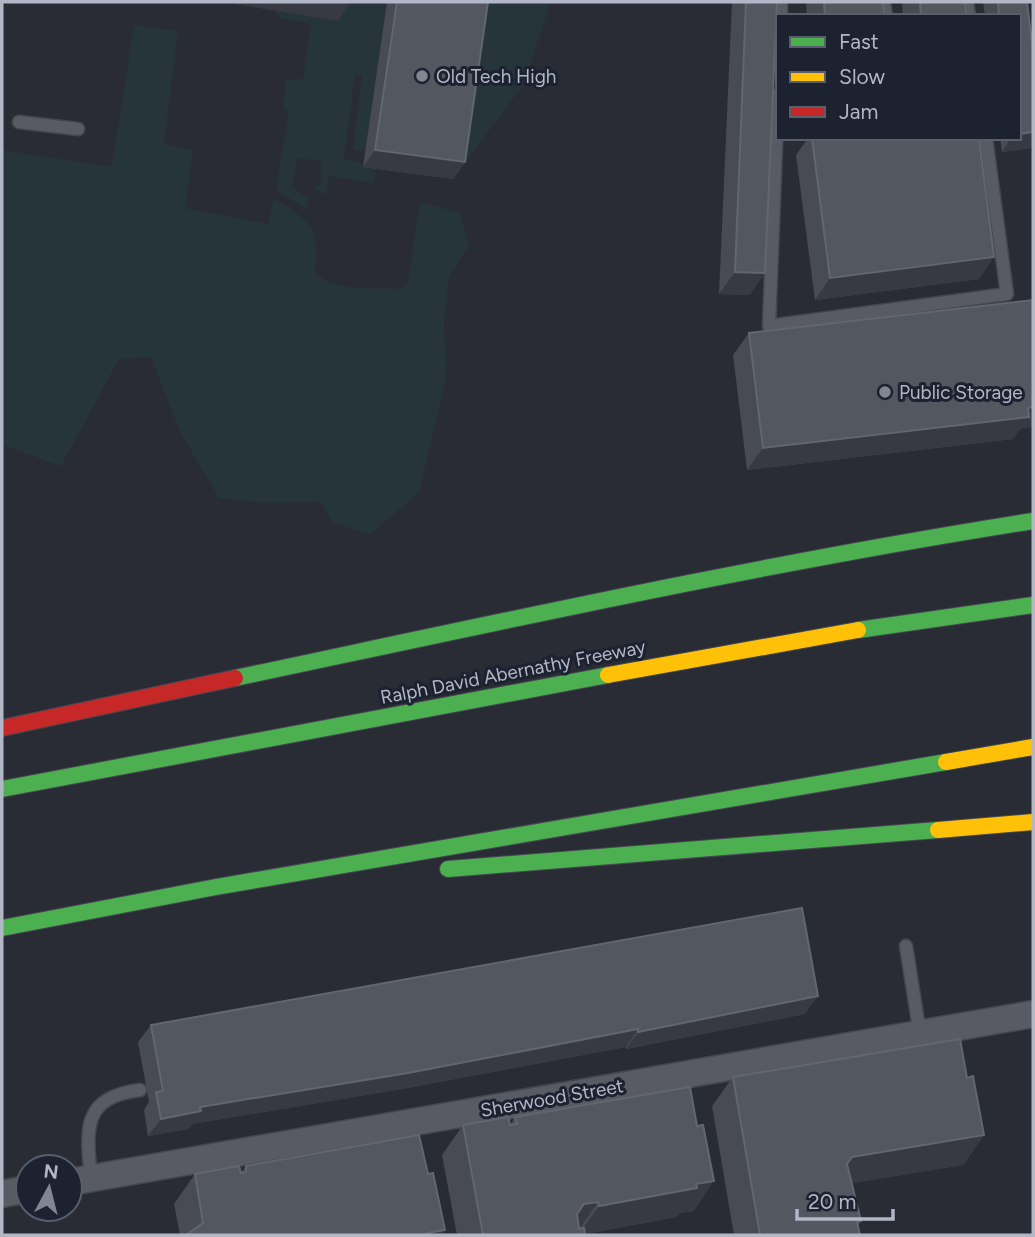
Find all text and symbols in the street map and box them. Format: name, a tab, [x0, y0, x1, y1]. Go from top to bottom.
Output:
legend	[776, 14, 1021, 140]
text: Fast	[839, 29, 879, 54]
text: Slow	[839, 64, 885, 89]
place label: Old Tech High	[436, 65, 556, 88]
marker: Old Tech High	[414, 68, 430, 84]
text: Jam	[839, 99, 878, 124]
place label: Public Storage	[899, 381, 1023, 404]
marker: Public Storage	[877, 384, 893, 400]
street label: Ralph David Abernathy Freeway	[378, 635, 648, 709]
street label: Sherwood Street	[479, 1074, 625, 1122]
north arrow	[14, 1153, 84, 1223]
text: N	[42, 1159, 60, 1184]
scale bar	[797, 1178, 893, 1222]
text: 20 m	[808, 1189, 856, 1214]

